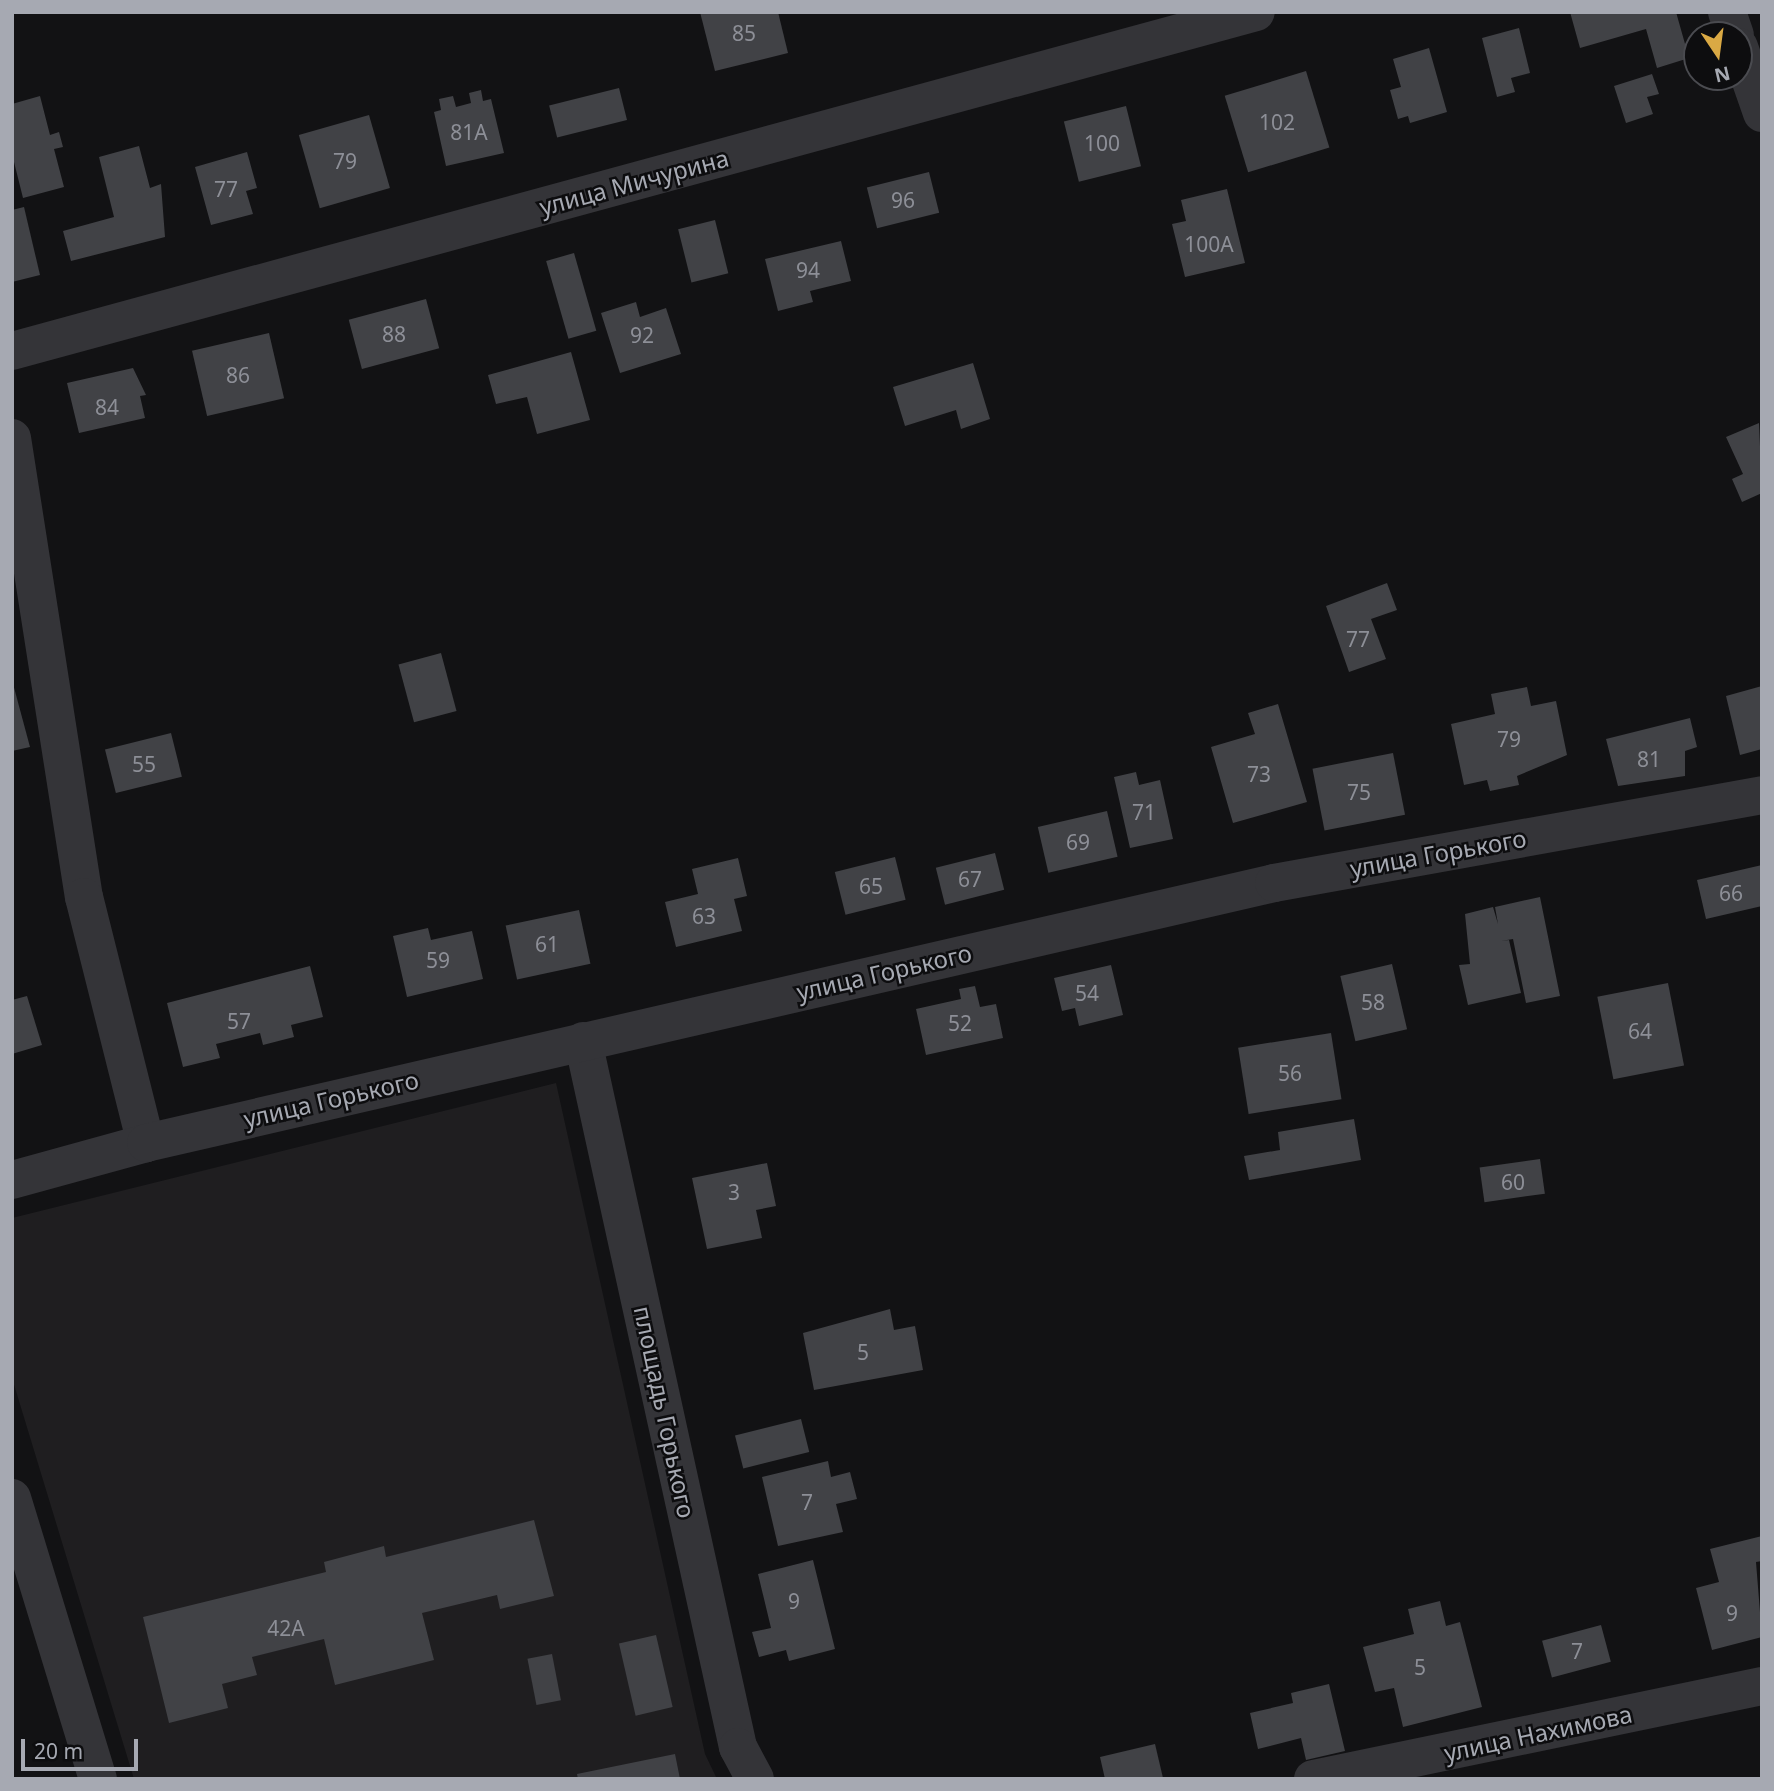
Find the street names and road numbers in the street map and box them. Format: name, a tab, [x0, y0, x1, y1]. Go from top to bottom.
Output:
street label: улица Мичурина	[536, 143, 732, 221]
street label: улица Горького	[1348, 823, 1528, 883]
street label: улица Горького	[794, 938, 974, 1006]
street label: улица Горького	[241, 1065, 421, 1133]
street label: площадь Горького	[628, 1303, 702, 1521]
street label: улица Нахимова	[1441, 1699, 1635, 1767]

